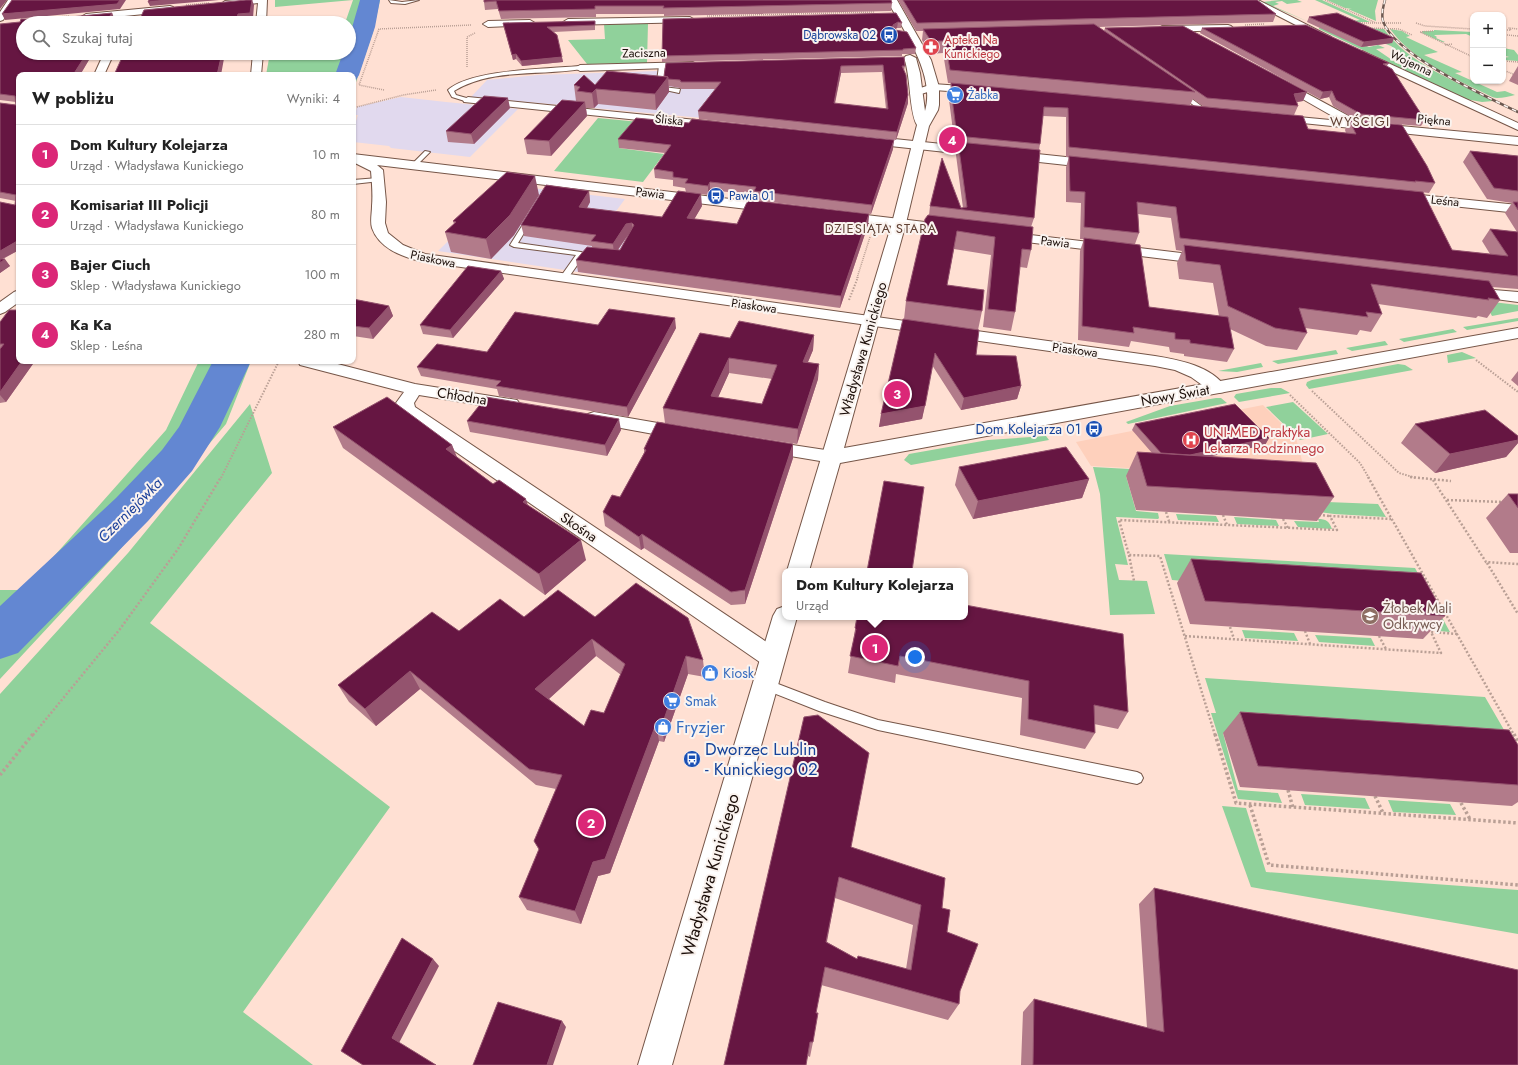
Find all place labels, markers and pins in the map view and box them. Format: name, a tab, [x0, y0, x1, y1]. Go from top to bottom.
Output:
bus stop icon: Dąbrowska 02	[879, 25, 899, 45]
place label: Dąbrowska 02	[803, 26, 876, 44]
place label: Apteka Na Kunickiego	[944, 31, 1000, 63]
pharmacy icon: Apteka Na Kunickiego	[921, 37, 941, 57]
supermarket icon: Żabka	[945, 85, 965, 105]
place label: Żabka	[968, 86, 998, 104]
pin: 4	[939, 125, 965, 155]
bus stop icon: Pawia 01	[706, 186, 726, 206]
place label: Pawia 01	[729, 187, 774, 205]
pin: 3	[884, 379, 910, 409]
place label: Dom Kolejarza 01	[976, 419, 1081, 439]
bus stop icon: Dom Kolejarza 01	[1084, 419, 1104, 439]
place label: UNI-MED Praktyka Lekarza Rodzinnego	[1204, 422, 1324, 458]
hospital icon: UNI-MED Praktyka Lekarza Rodzinnego	[1181, 430, 1201, 450]
place label: Żłobek Mali Odkrywcy	[1383, 598, 1452, 634]
school or university icon: Żłobek Mali Odkrywcy	[1360, 606, 1380, 626]
pin: 1	[862, 633, 888, 663]
shop icon: Kiosk	[700, 663, 720, 683]
place label: Kiosk	[723, 663, 755, 683]
supermarket icon: Smak	[662, 691, 682, 711]
place label: Smak	[685, 691, 717, 711]
place label: Fryzjer	[676, 715, 725, 739]
shop icon: Fryzjer	[653, 717, 673, 737]
place label: Dworzec Lublin - Kunickiego 02	[705, 737, 818, 781]
bus stop icon: Dworzec Lublin - Kunickiego 02	[682, 749, 702, 769]
pin: 2	[578, 808, 604, 838]

